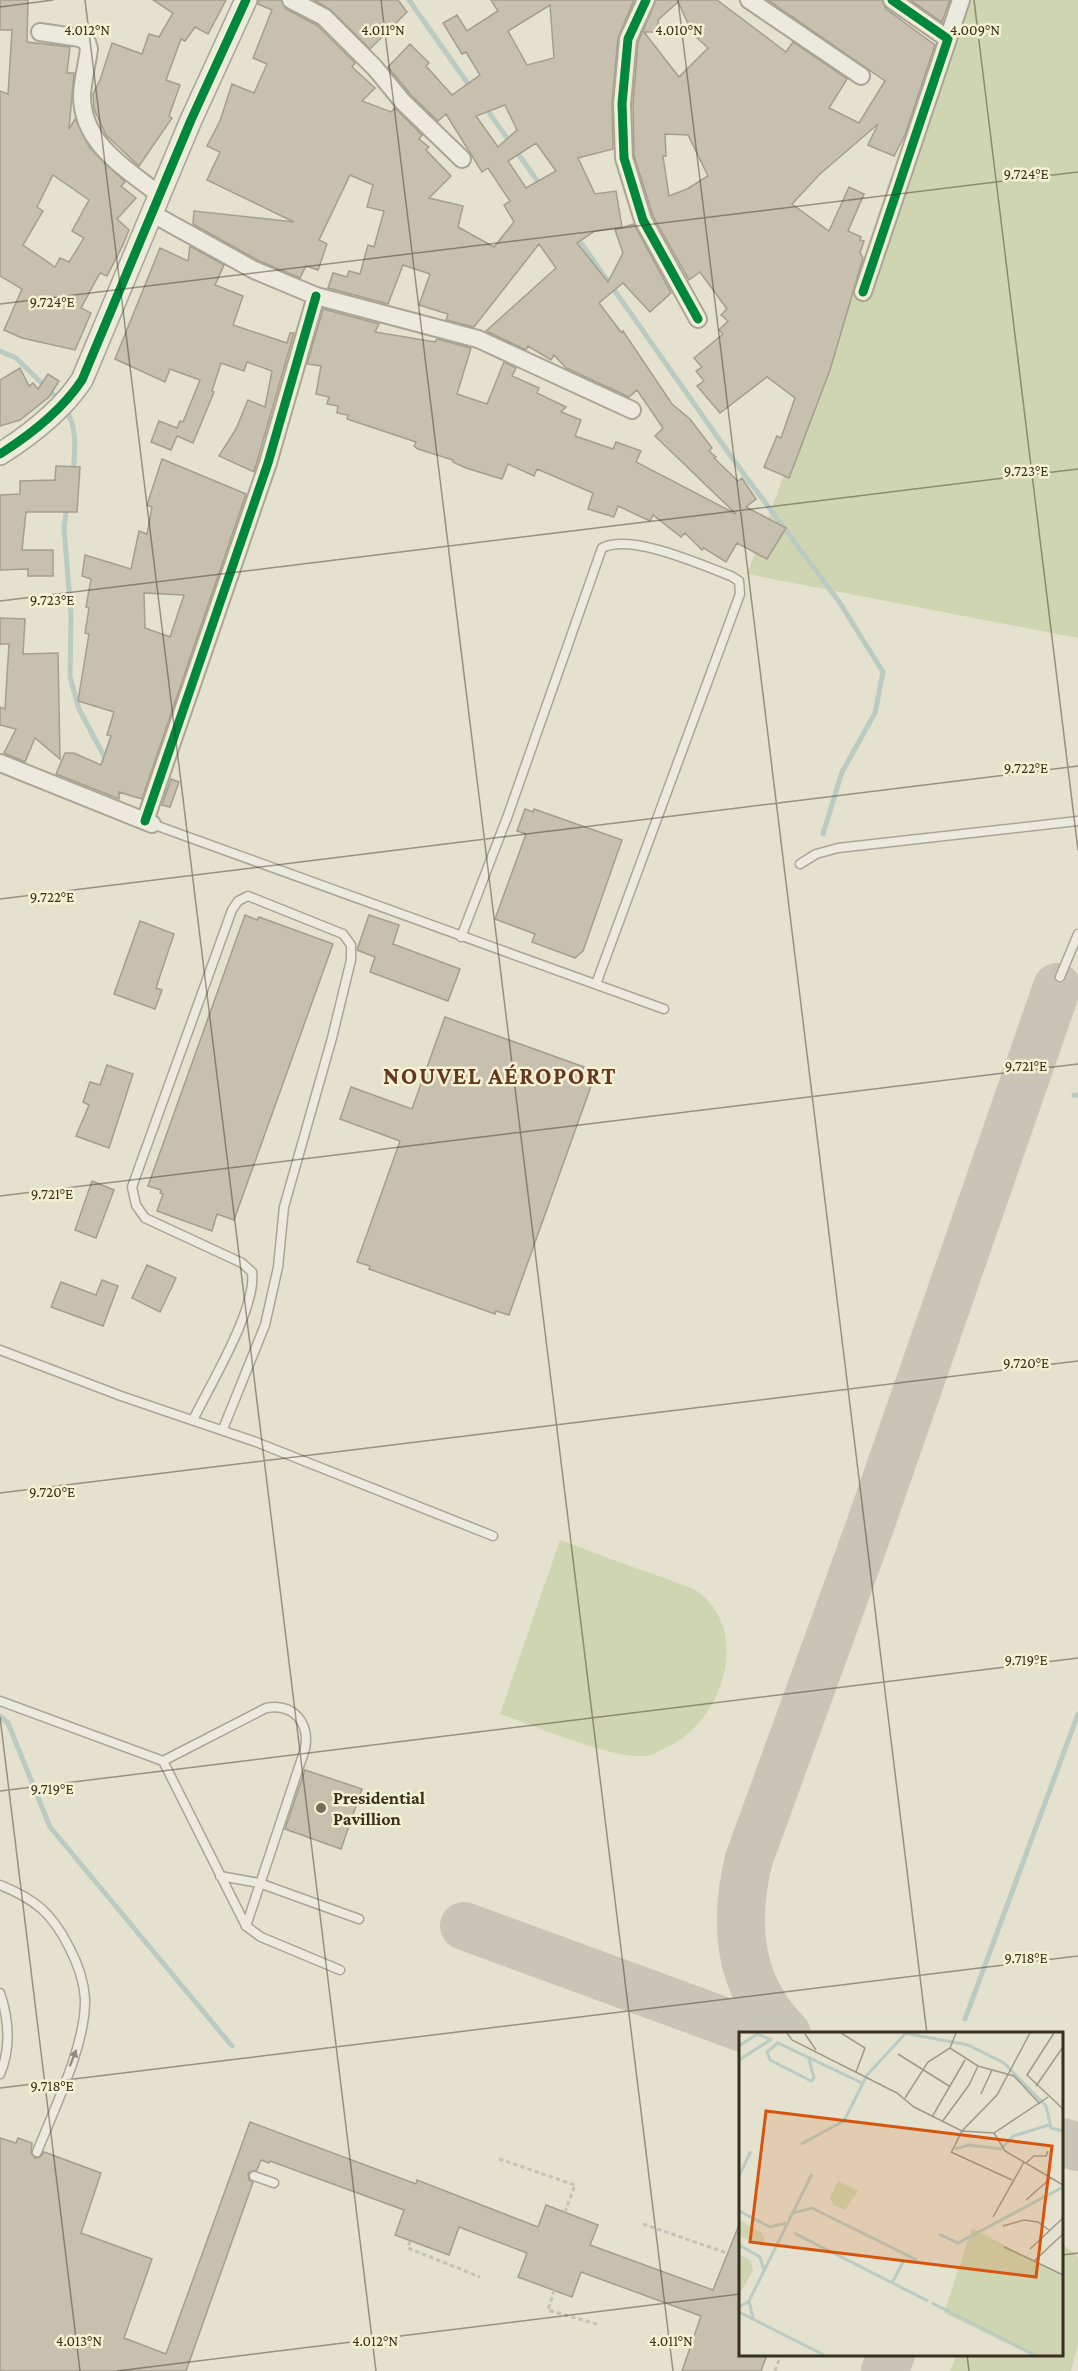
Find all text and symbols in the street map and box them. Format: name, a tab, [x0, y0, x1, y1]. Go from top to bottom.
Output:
text: 4.012°N	[64, 22, 110, 38]
text: 4.011°N	[361, 22, 405, 38]
text: 4.010°N	[655, 22, 703, 38]
text: 4.009°N	[950, 22, 1000, 38]
text: 9.724°E	[1003, 166, 1049, 182]
text: 9.724°E	[29, 294, 75, 310]
text: 9.723°E	[1004, 463, 1048, 479]
text: 9.723°E	[30, 592, 74, 608]
text: 9.722°E	[1004, 760, 1048, 776]
text: 9.722°E	[30, 889, 74, 905]
text: 9.721°E	[1005, 1058, 1047, 1074]
district label: NOUVEL AÉROPORT	[383, 1062, 617, 1089]
text: 9.721°E	[31, 1186, 73, 1202]
text: 9.720°E	[1003, 1355, 1049, 1371]
text: 9.720°E	[29, 1484, 75, 1500]
text: 9.719°E	[1004, 1652, 1048, 1668]
text: 9.719°E	[30, 1781, 74, 1797]
place label: Presidential Pavillion	[333, 1788, 425, 1829]
marker: Presidential Pavillion	[314, 1801, 328, 1815]
text: 9.718°E	[1004, 1950, 1048, 1966]
inset map	[739, 2032, 1063, 2356]
one-way arrow	[68, 2049, 78, 2067]
text: 9.718°E	[30, 2078, 74, 2094]
text: 4.013°N	[56, 2333, 102, 2349]
text: 4.012°N	[352, 2333, 398, 2349]
text: 4.011°N	[649, 2333, 693, 2349]

